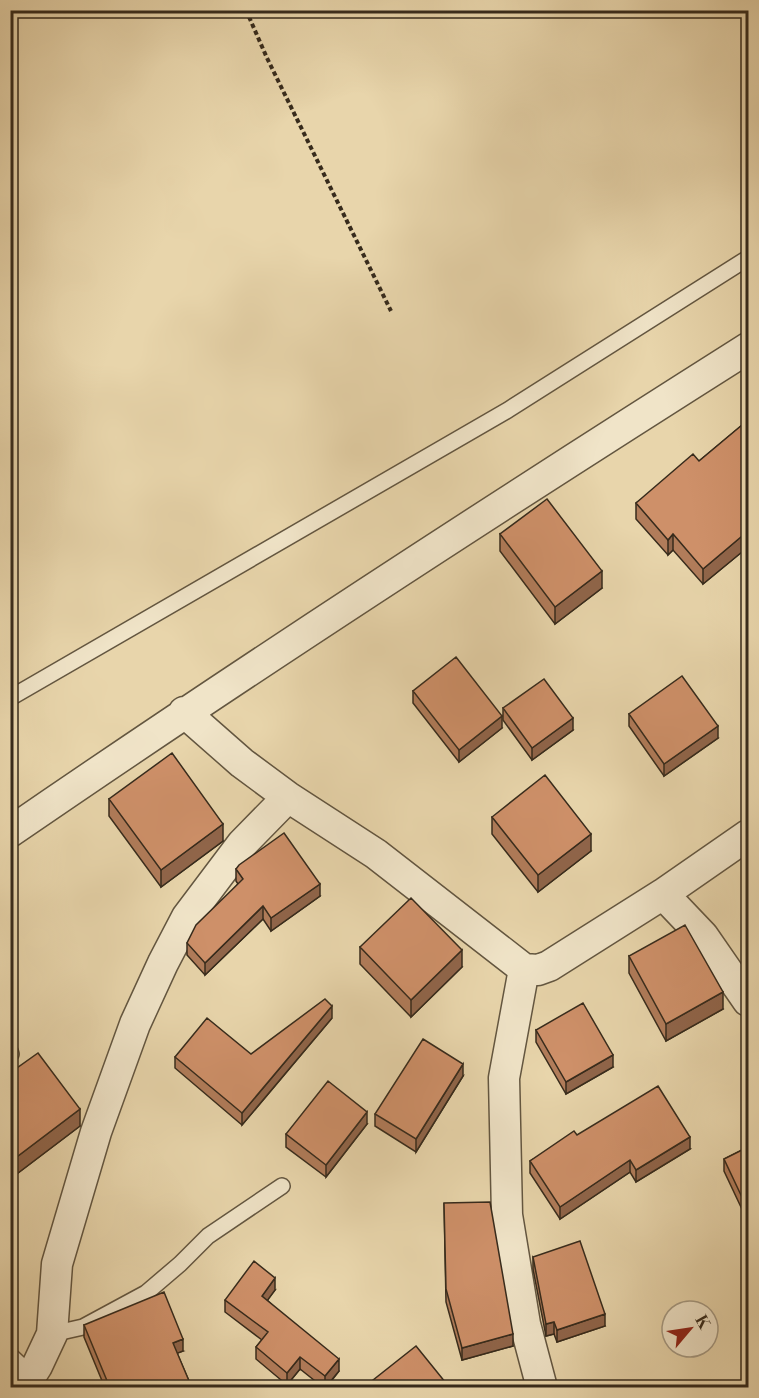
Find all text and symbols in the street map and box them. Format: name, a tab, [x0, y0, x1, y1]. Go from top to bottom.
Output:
north arrow	[660, 1299, 720, 1359]
text: K	[690, 1312, 715, 1334]

